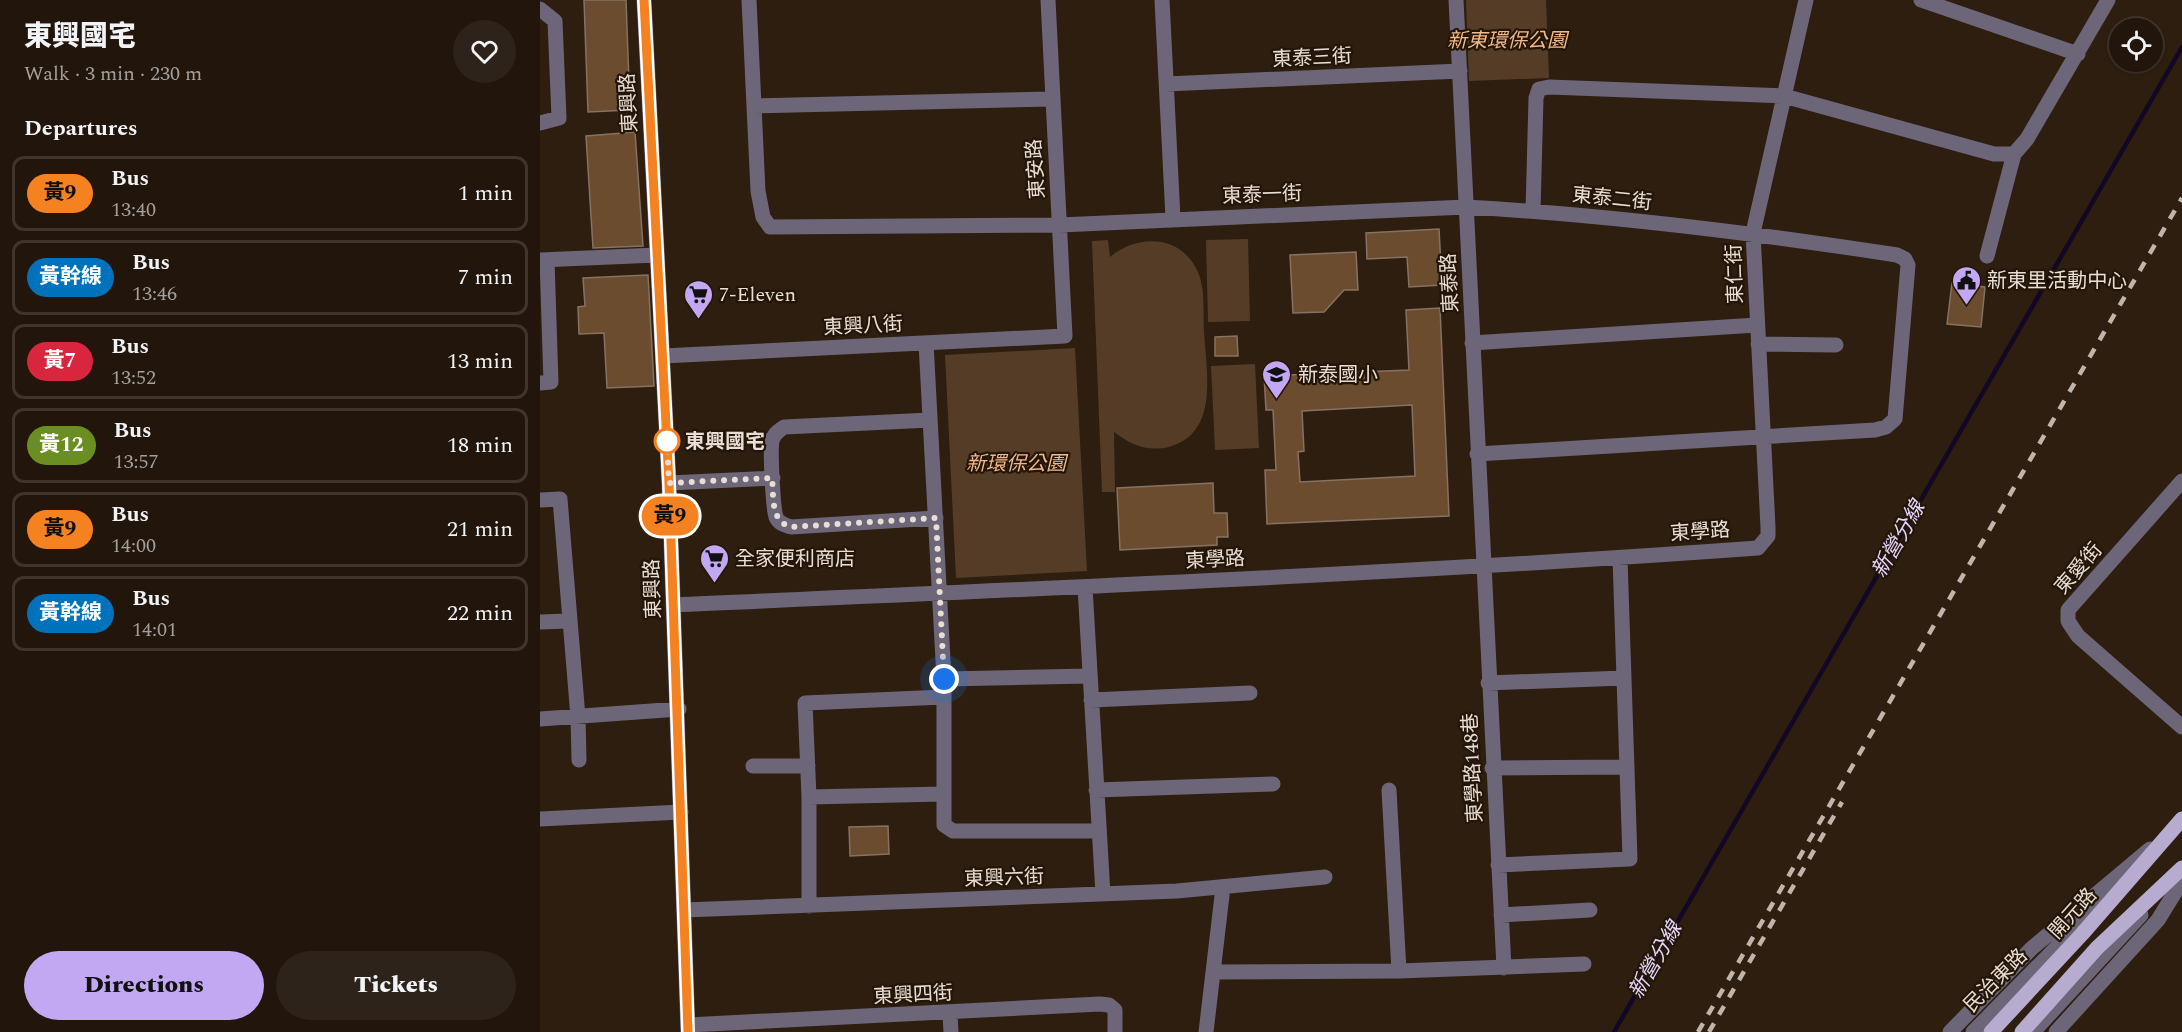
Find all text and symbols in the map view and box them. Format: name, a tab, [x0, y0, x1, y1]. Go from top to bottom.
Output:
text: 東興國宅	[24, 15, 136, 58]
map controls	[2109, 18, 2163, 72]
button: locate	[2109, 18, 2163, 72]
button: heart	[453, 20, 516, 83]
park label: 新東環保公園	[1447, 26, 1570, 56]
street label: 東泰三街	[1271, 41, 1353, 75]
text: Walk · 3 min · 230 m	[24, 59, 202, 89]
street label: 東興路	[612, 72, 646, 134]
text: Departures	[24, 112, 138, 145]
street label: 東安路	[1019, 138, 1053, 200]
text: Bus	[111, 162, 149, 195]
text: 黃9	[44, 177, 76, 209]
text: 1 min	[458, 177, 513, 210]
street label: 東泰一街	[1222, 179, 1303, 211]
street label: 東泰二街	[1571, 180, 1653, 218]
text: 13:40	[111, 195, 156, 225]
street label: 東仁街	[1719, 243, 1751, 304]
text: Bus	[132, 246, 170, 279]
street label: 東泰路	[1433, 252, 1467, 314]
text: 黃幹線	[39, 261, 102, 293]
text: 7 min	[458, 261, 513, 294]
public building icon: 新東里活動中心	[1950, 264, 1982, 306]
place label: 新東里活動中心	[1987, 266, 2127, 296]
supermarket icon: 7-Eleven	[682, 278, 714, 320]
text: 13:46	[132, 279, 177, 309]
place label: 7-Eleven	[719, 280, 796, 310]
street label: 東興八街	[822, 309, 904, 343]
text: Bus	[111, 330, 149, 363]
text: 黃7	[44, 345, 76, 377]
text: 13 min	[447, 345, 513, 378]
school or university icon: 新泰國小	[1261, 358, 1293, 400]
place label: 新泰國小	[1298, 360, 1378, 390]
text: 13:52	[111, 363, 156, 393]
text: Bus	[114, 414, 152, 447]
place label: 東興國宅	[685, 427, 765, 457]
marker: 東興國宅	[654, 428, 680, 454]
text: 黃12	[39, 429, 84, 461]
text: 18 min	[447, 429, 513, 462]
text: 13:57	[114, 447, 159, 477]
park label: 新環保公園	[966, 449, 1069, 479]
water label: 新營分線	[1864, 493, 1935, 584]
line badge: 黃9	[643, 496, 697, 536]
text: Bus	[111, 498, 149, 531]
text: 黃9	[654, 500, 686, 532]
text: 黃9	[44, 513, 76, 545]
text: 21 min	[447, 513, 513, 546]
street label: 東學路	[1669, 515, 1731, 549]
text: 14:00	[111, 531, 156, 561]
street label: 東愛街	[2048, 536, 2110, 601]
supermarket icon: 全家便利商店	[698, 542, 730, 584]
street label: 東學路	[1184, 543, 1246, 577]
place label: 全家便利商店	[735, 544, 855, 574]
street label: 東興路	[637, 558, 669, 619]
text: Bus	[132, 582, 170, 615]
text: 黃幹線	[39, 597, 102, 629]
text: 22 min	[447, 597, 513, 630]
text: 14:01	[132, 615, 177, 645]
your location	[929, 664, 959, 694]
street label: 東學路148巷	[1455, 712, 1491, 824]
street label: 東興六街	[964, 862, 1045, 894]
street label: 開元路	[2042, 881, 2104, 946]
water label: 新營分線	[1621, 914, 1692, 1005]
street label: 民治東路	[1957, 942, 2035, 1020]
button: Directions	[24, 951, 264, 1020]
button: Tickets	[276, 951, 516, 1020]
street label: 東興四街	[872, 978, 954, 1012]

